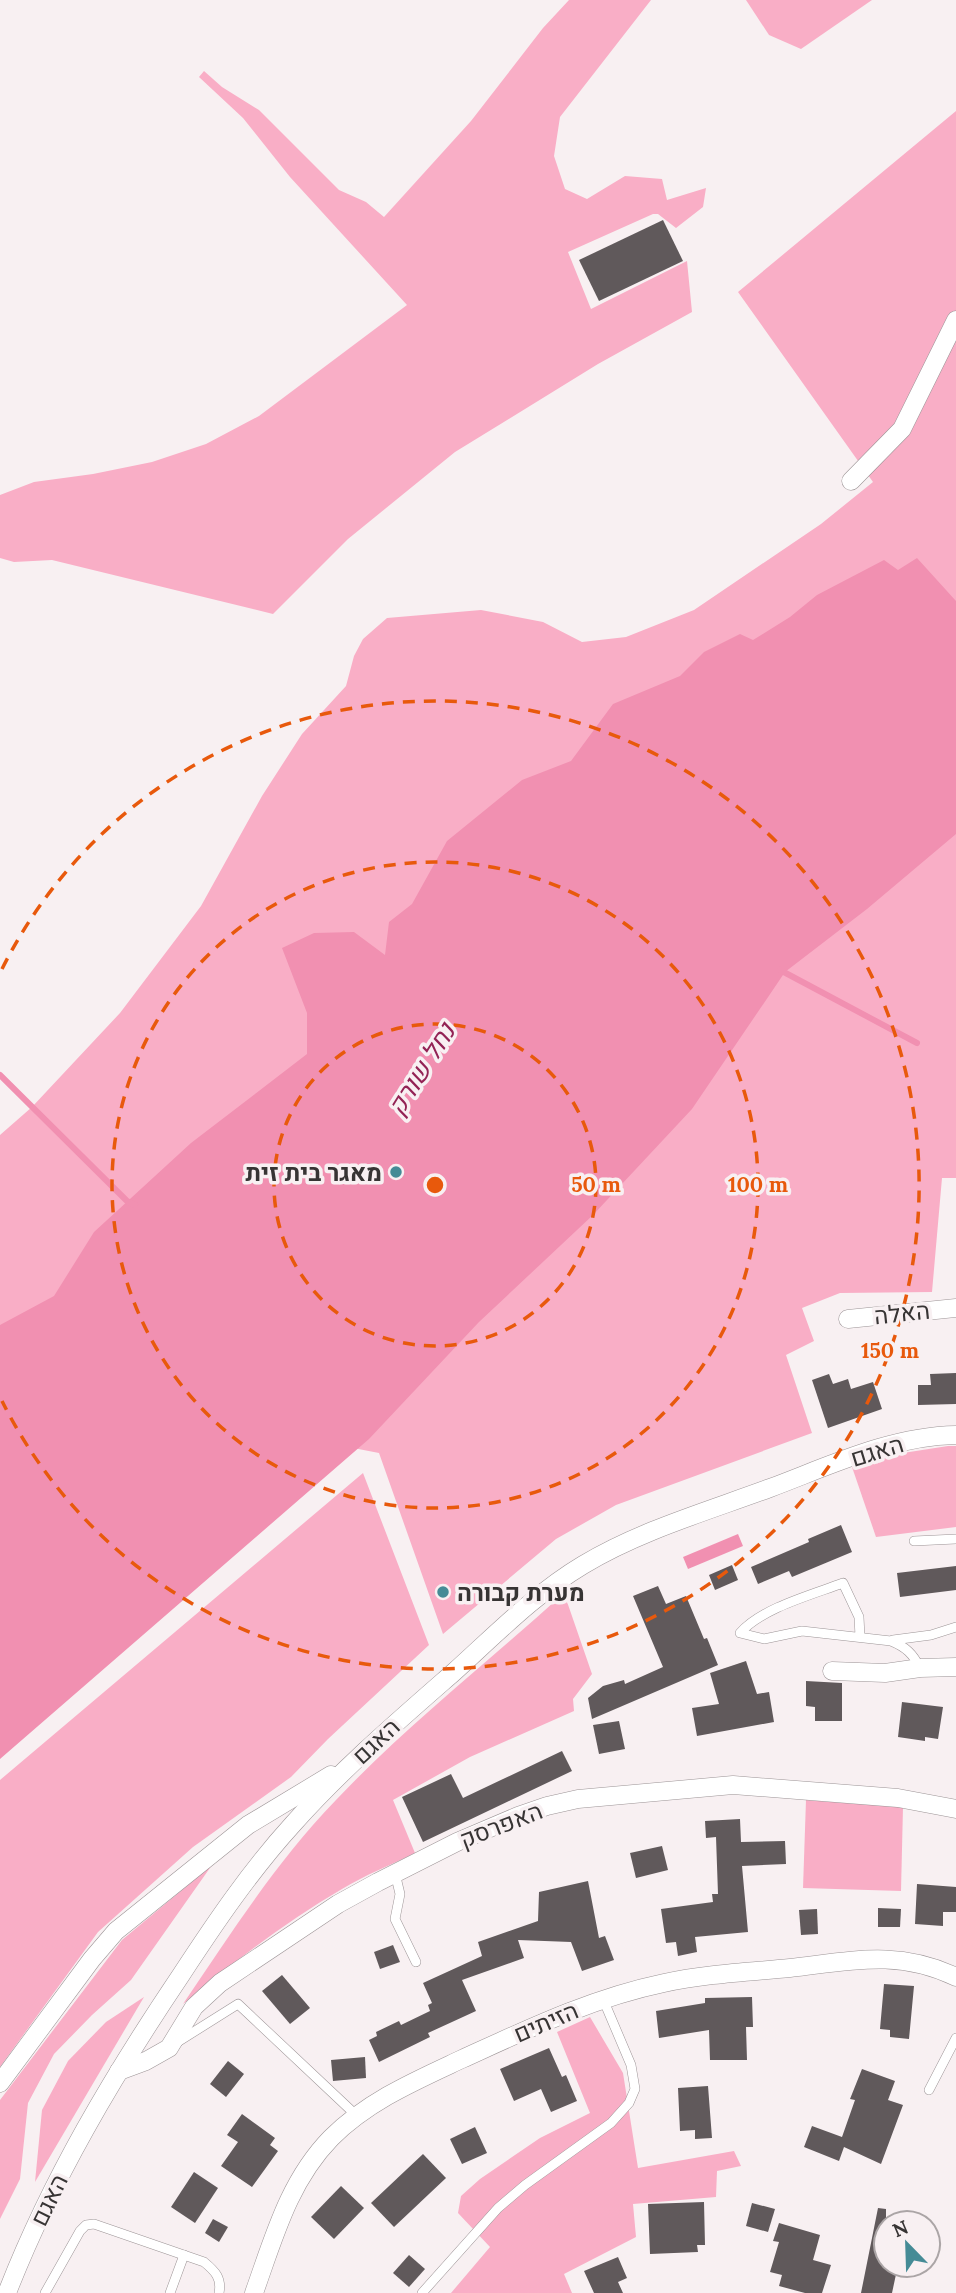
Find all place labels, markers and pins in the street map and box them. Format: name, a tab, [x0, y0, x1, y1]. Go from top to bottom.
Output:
place label: מאגר בית זית	[246, 1157, 382, 1188]
marker: מאגר בית זית	[388, 1164, 404, 1180]
centre of rings	[423, 1173, 447, 1197]
place label: מערת קבורה	[457, 1577, 585, 1608]
marker: מערת קבורה	[435, 1584, 451, 1600]

